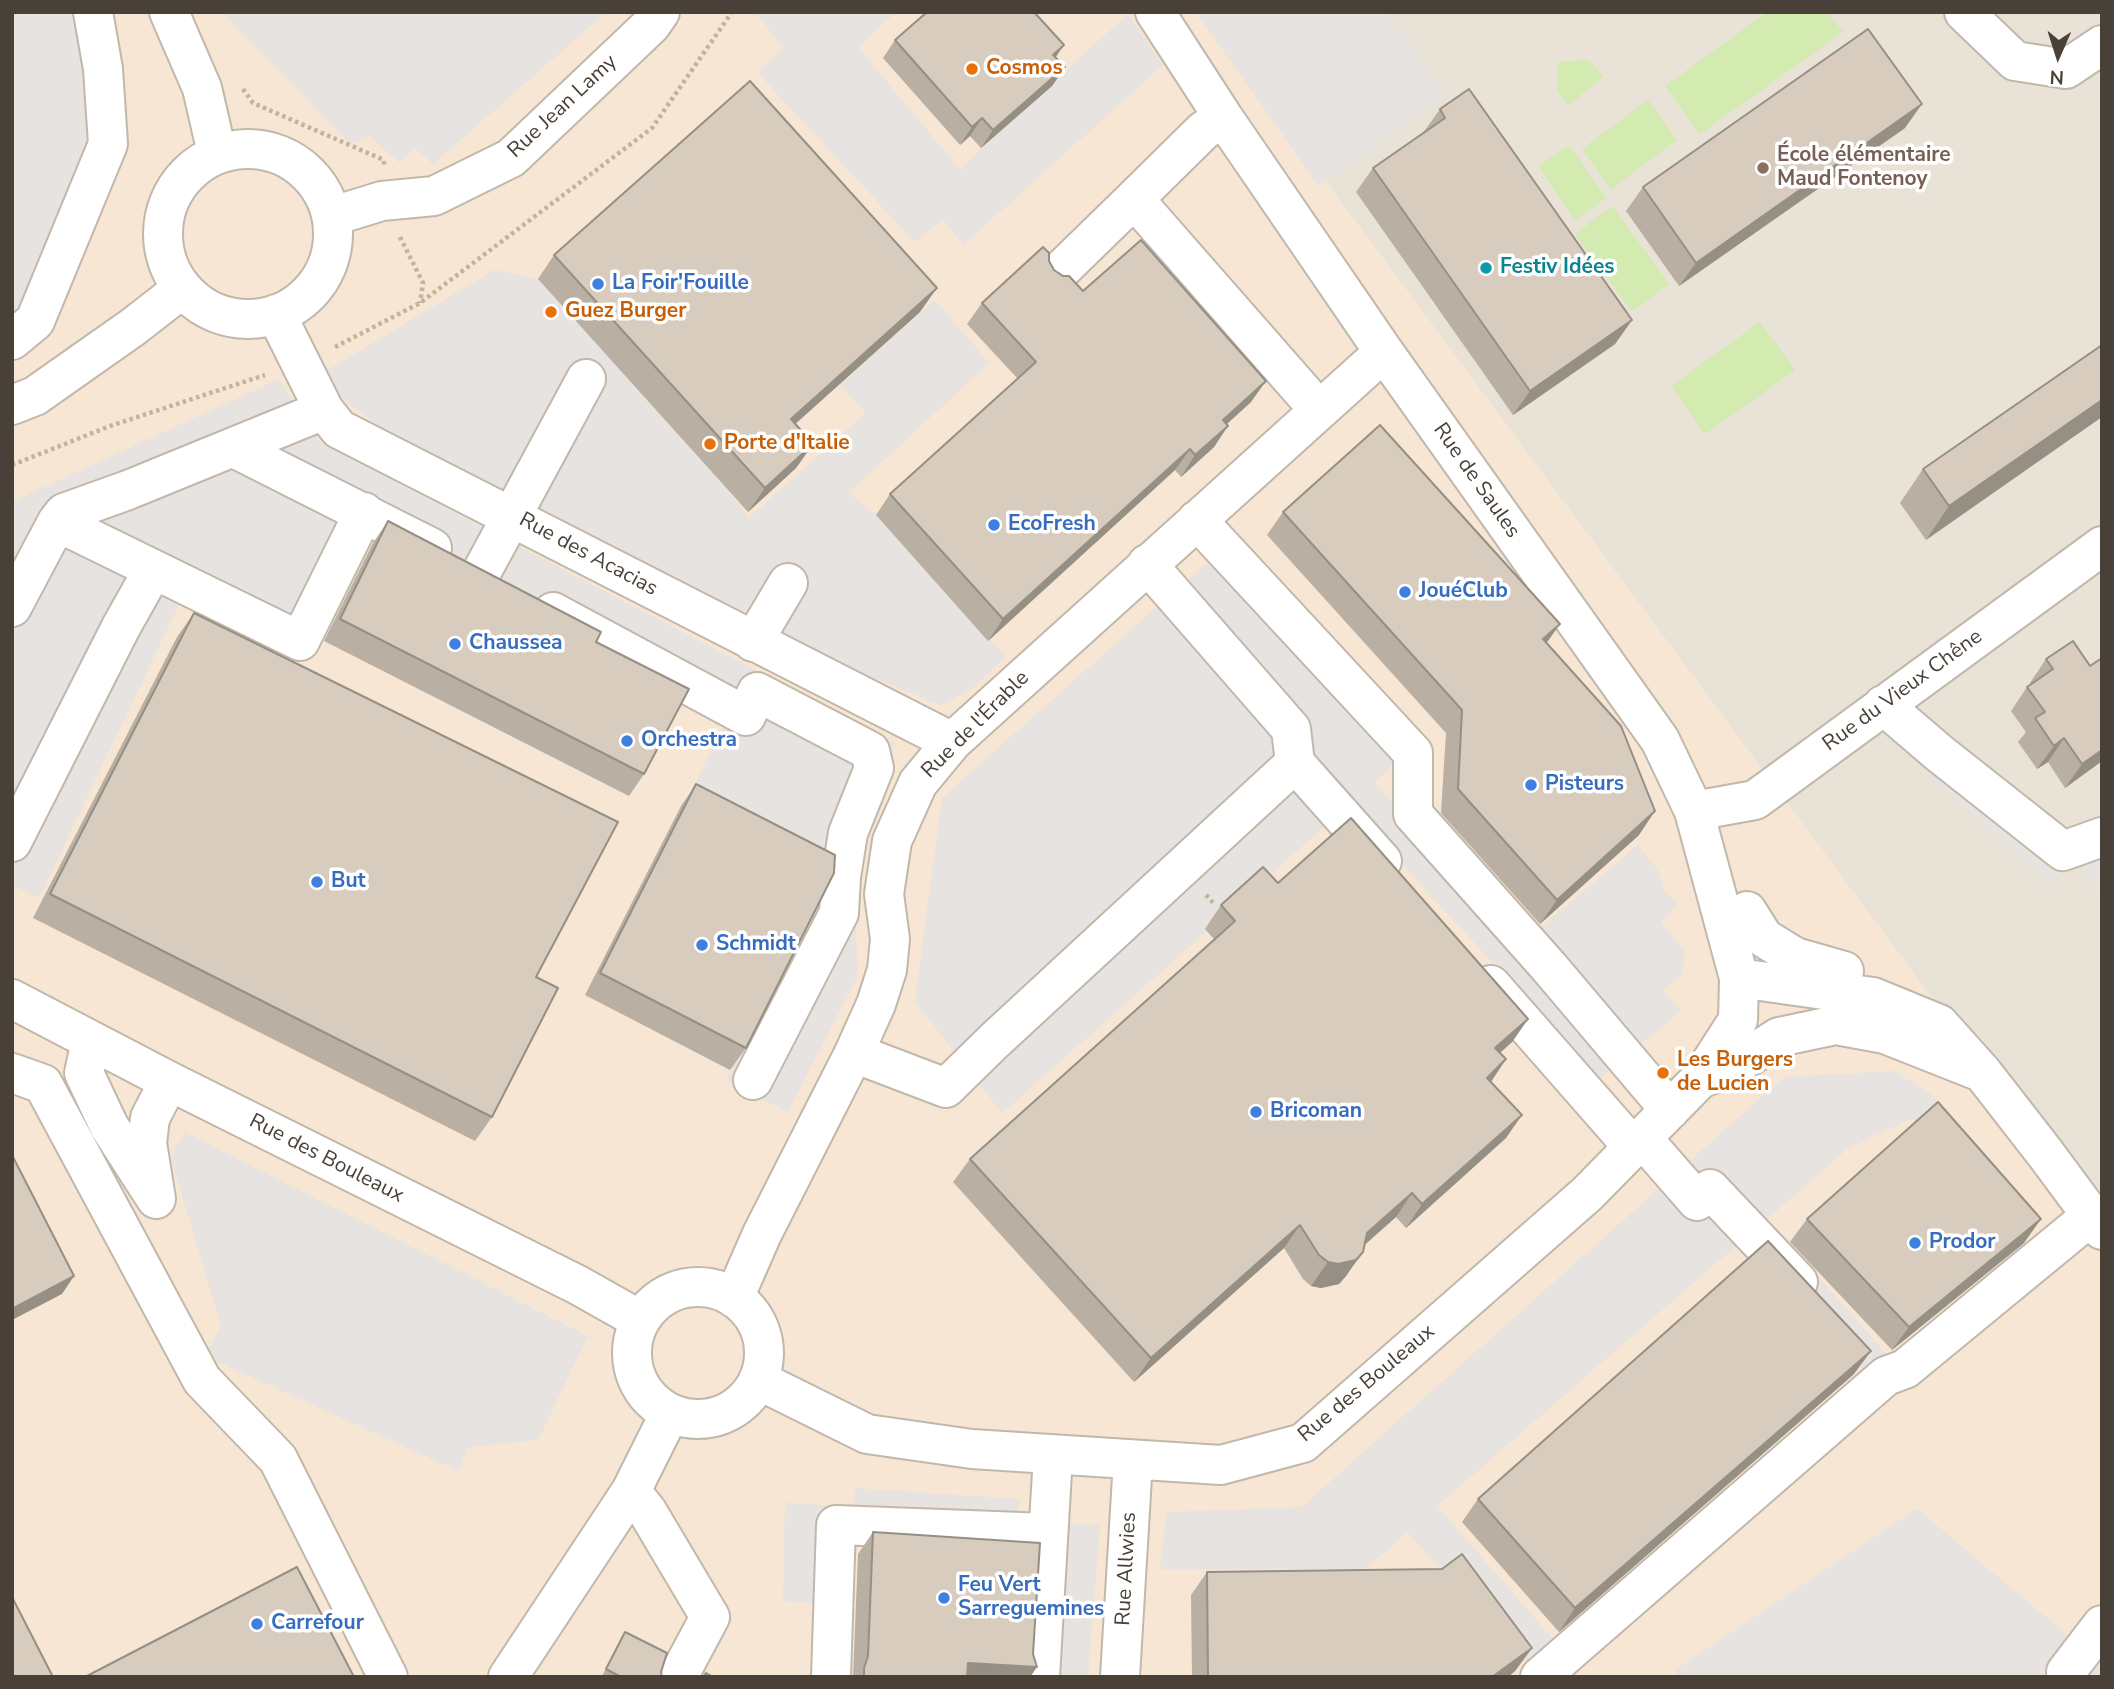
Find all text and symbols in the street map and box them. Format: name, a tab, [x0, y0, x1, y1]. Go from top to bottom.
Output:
north arrow	[2023, 21, 2093, 91]
street label: Rue Jean Lamy	[503, 50, 623, 164]
place label: Cosmos	[986, 56, 1063, 82]
marker: Cosmos	[964, 61, 980, 77]
text: N	[2049, 64, 2065, 90]
place label: École élémentaire Maud Fontenoy	[1777, 143, 1951, 193]
marker: École élémentaire Maud Fontenoy	[1755, 160, 1771, 176]
place label: Festiv Idées	[1500, 255, 1615, 281]
marker: Festiv Idées	[1478, 260, 1494, 276]
place label: La Foir'Fouille	[612, 271, 749, 297]
marker: La Foir'Fouille	[590, 276, 606, 292]
place label: Guez Burger	[565, 299, 686, 325]
marker: Guez Burger	[543, 304, 559, 320]
street label: Rue de Saules	[1427, 419, 1525, 543]
place label: Porte d'Italie	[724, 431, 850, 457]
marker: Porte d'Italie	[702, 436, 718, 452]
street label: Rue des Acacias	[514, 508, 662, 602]
place label: EcoFresh	[1008, 512, 1096, 538]
marker: EcoFresh	[986, 517, 1002, 533]
place label: JouéClub	[1419, 579, 1508, 605]
marker: JouéClub	[1397, 584, 1413, 600]
street label: Rue du Vieux Chêne	[1818, 625, 1988, 757]
place label: Chaussea	[469, 631, 563, 657]
marker: Chaussea	[447, 636, 463, 652]
street label: Rue de l'Érable	[917, 666, 1035, 784]
place label: Orchestra	[641, 728, 737, 754]
marker: Orchestra	[619, 733, 635, 749]
place label: Pisteurs	[1545, 772, 1624, 798]
marker: Pisteurs	[1523, 777, 1539, 793]
place label: But	[331, 869, 366, 895]
marker: But	[309, 874, 325, 890]
place label: Schmidt	[716, 932, 796, 958]
marker: Schmidt	[694, 937, 710, 953]
place label: Les Burgers de Lucien	[1677, 1048, 1793, 1098]
marker: Les Burgers de Lucien	[1655, 1065, 1671, 1081]
place label: Bricoman	[1270, 1099, 1362, 1125]
marker: Bricoman	[1248, 1104, 1264, 1120]
street label: Rue des Bouleaux	[244, 1109, 408, 1209]
place label: Prodor	[1929, 1230, 1996, 1256]
marker: Prodor	[1907, 1235, 1923, 1251]
street label: Rue des Bouleaux	[1294, 1320, 1440, 1448]
street label: Rue Allwies	[1111, 1512, 1143, 1626]
place label: Feu Vert Sarreguemines	[958, 1573, 1104, 1623]
marker: Feu Vert Sarreguemines	[936, 1590, 952, 1606]
place label: Carrefour	[271, 1611, 364, 1637]
marker: Carrefour	[249, 1616, 265, 1632]

